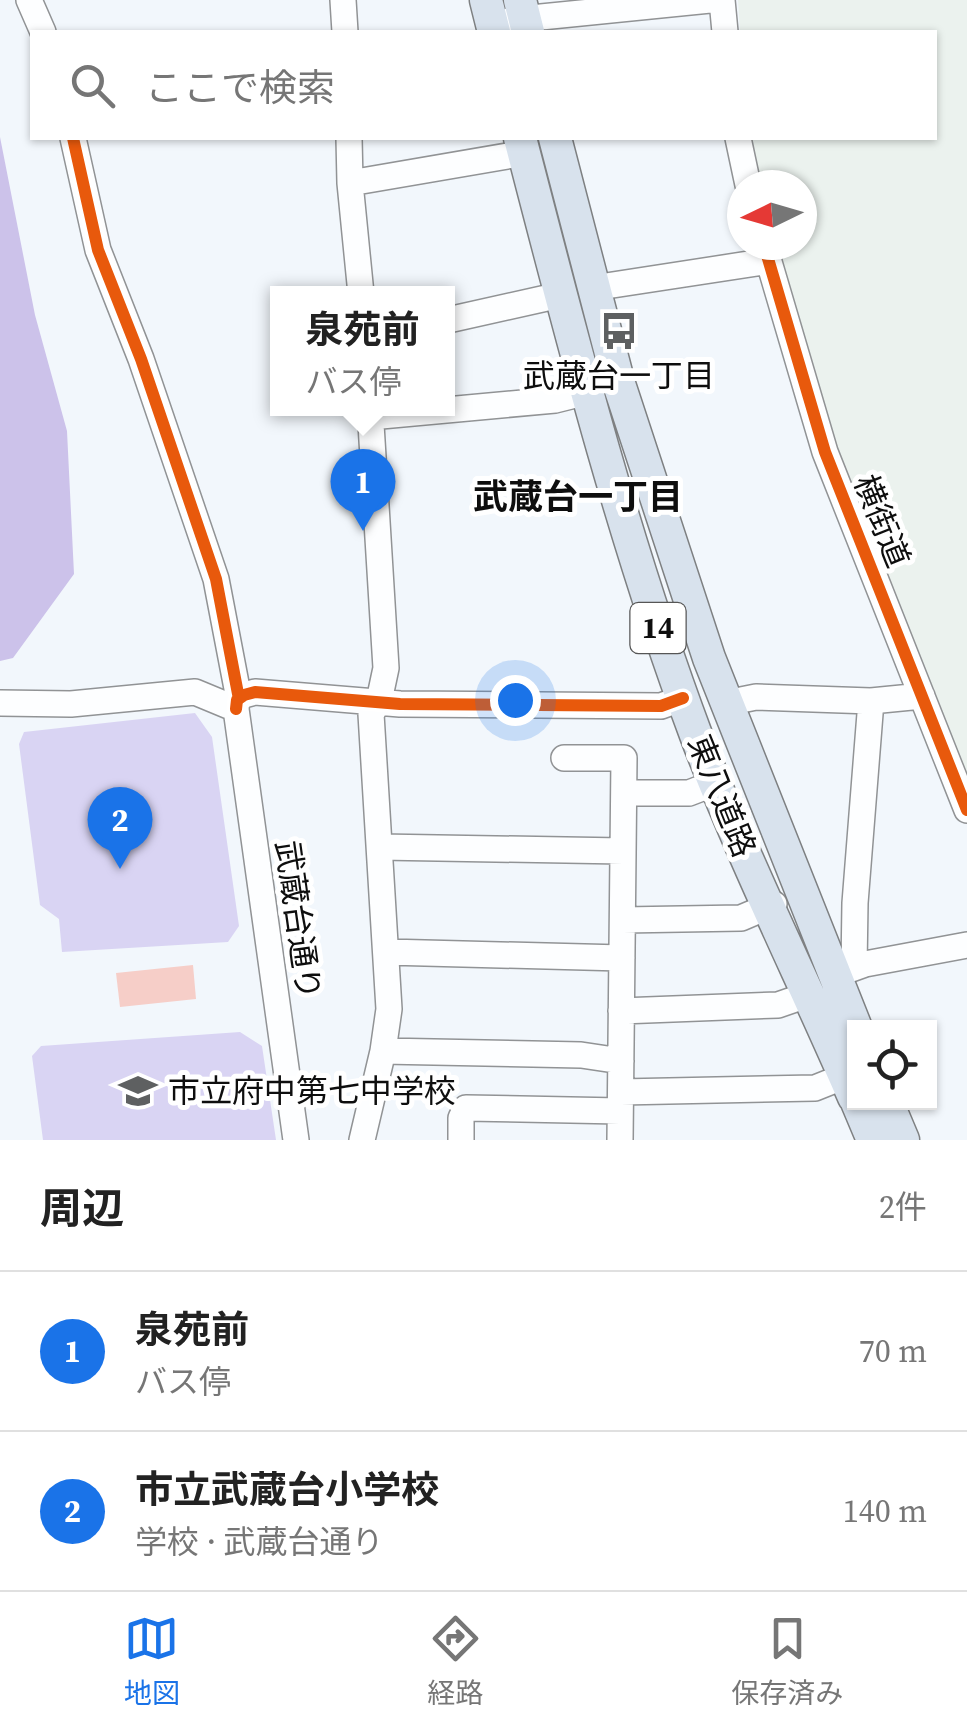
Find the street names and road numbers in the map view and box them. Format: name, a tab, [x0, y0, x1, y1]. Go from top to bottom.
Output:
street label: 横街道	[844, 468, 920, 574]
road number: 14	[630, 603, 686, 653]
street label: 東八道路	[678, 728, 766, 864]
street label: 武蔵台通り	[265, 838, 331, 1002]

